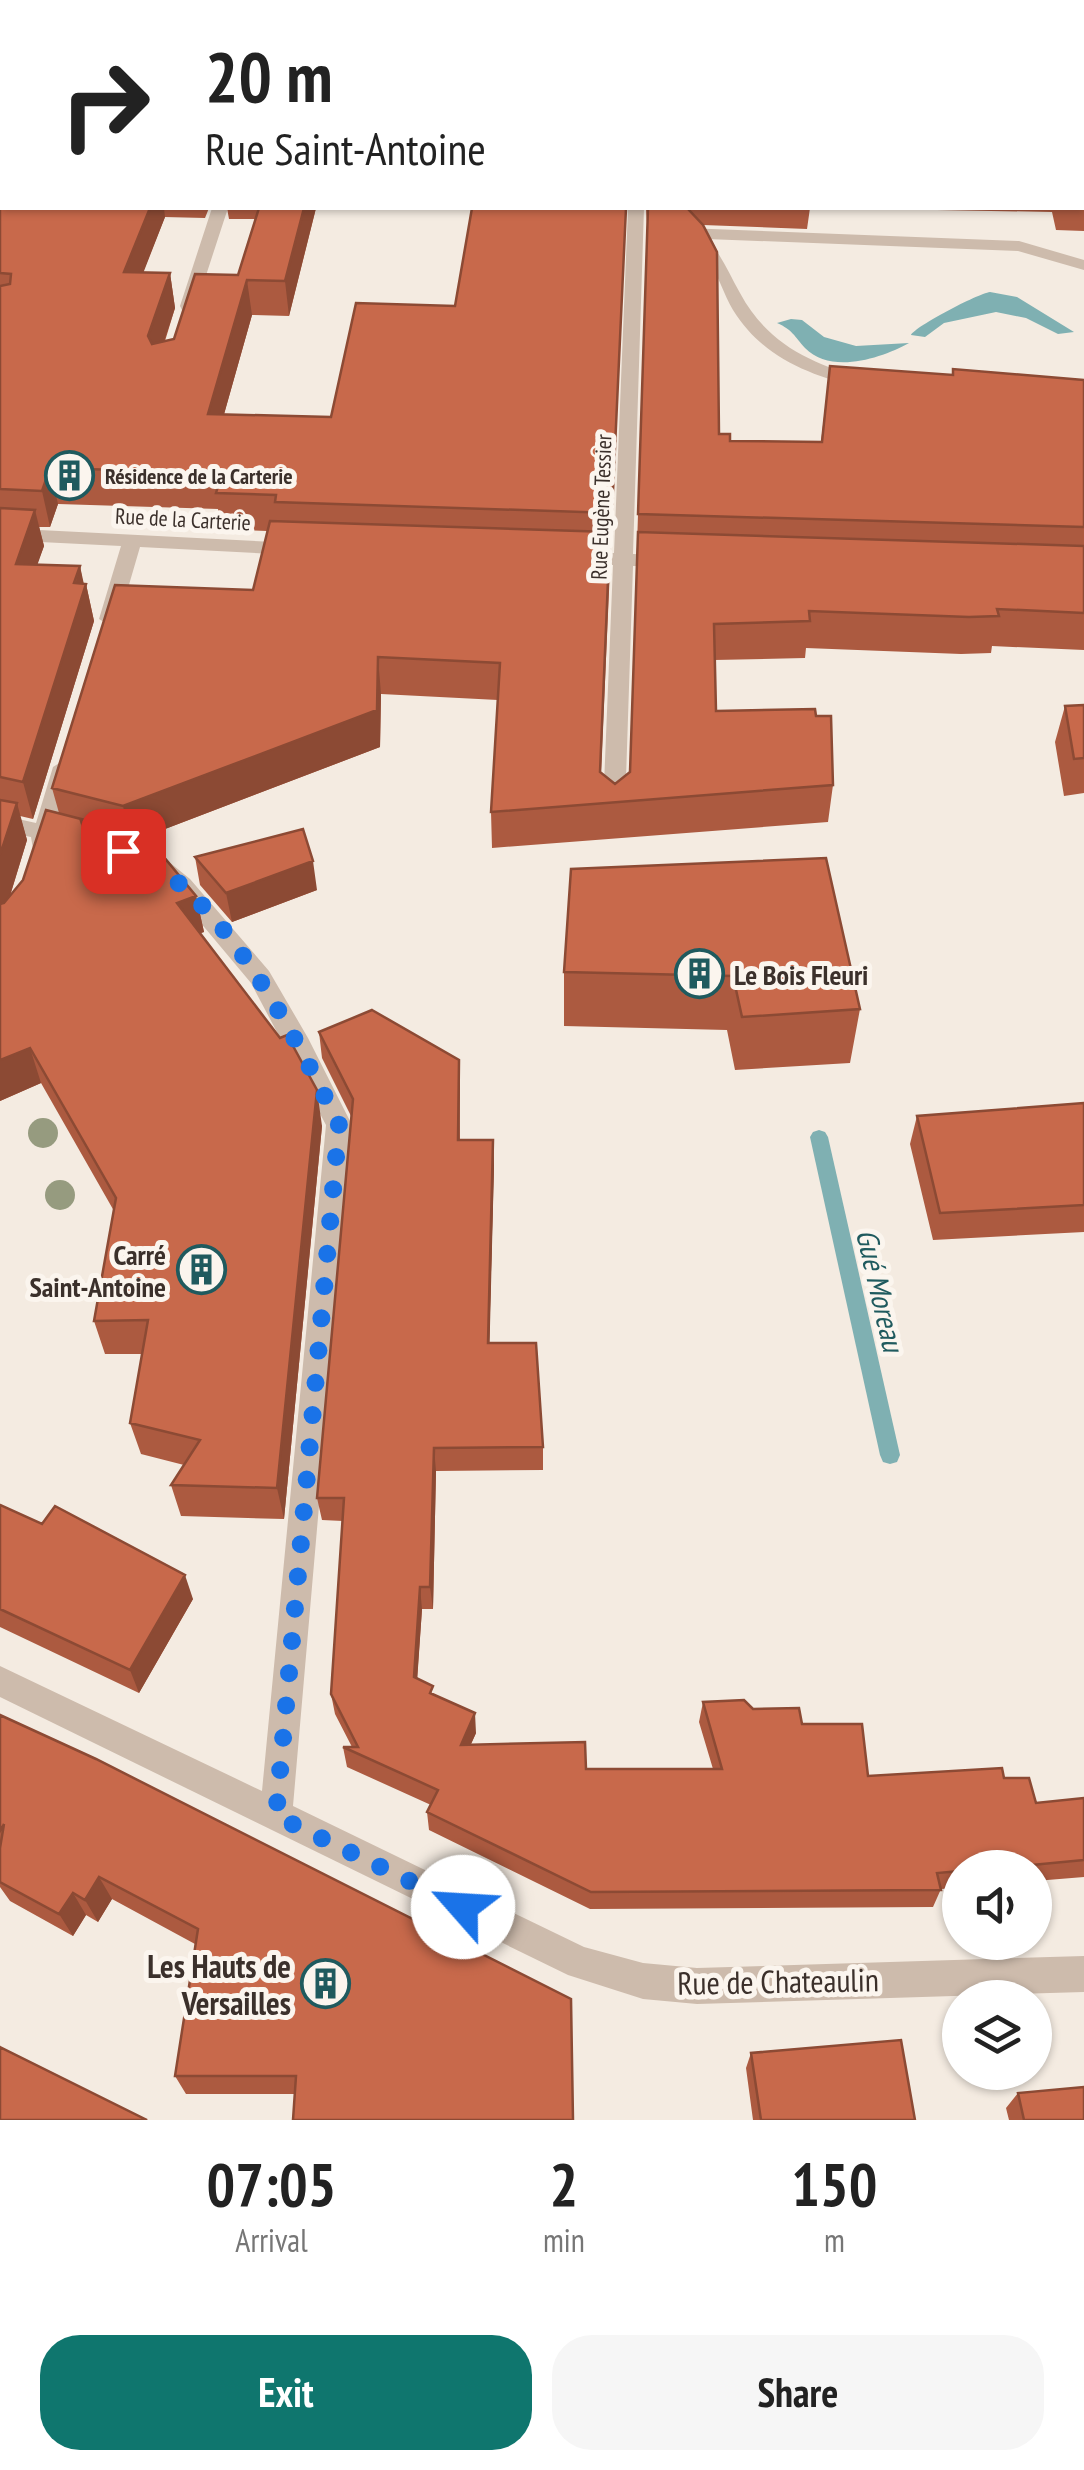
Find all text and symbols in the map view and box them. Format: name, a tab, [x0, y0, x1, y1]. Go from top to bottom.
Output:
text: 20 m	[205, 31, 333, 121]
icon: right	[40, 40, 170, 170]
text: Rue Saint-Antoine	[205, 119, 486, 177]
street label: Rue Eugène Tessier	[584, 434, 618, 580]
building icon: Résidence de la Carterie	[44, 450, 96, 502]
place label: Résidence de la Carterie	[105, 462, 293, 490]
street label: Rue de la Carterie	[115, 501, 251, 537]
pin	[81, 809, 166, 894]
icon: arrive	[96, 824, 151, 879]
building icon: Le Bois Fleuri	[673, 948, 725, 1000]
place label: Le Bois Fleuri	[734, 956, 868, 993]
water label: Gué Moreau	[848, 1225, 914, 1357]
place label: Carré Saint-Antoine	[30, 1236, 166, 1305]
building icon: Carré Saint-Antoine	[175, 1244, 227, 1296]
map controls	[942, 1850, 1052, 2090]
button: sound	[942, 1850, 1052, 1960]
position arrow	[411, 1855, 515, 1959]
place label: Les Hauts de Versailles	[147, 1945, 291, 2024]
building icon: Les Hauts de Versailles	[300, 1958, 352, 2010]
street label: Rue de Chateaulin	[677, 1958, 879, 2004]
button: layers	[942, 1980, 1052, 2090]
text: 07:05	[207, 2145, 336, 2223]
text: 2	[550, 2145, 578, 2223]
text: 150	[791, 2145, 877, 2223]
text: Arrival	[235, 2219, 308, 2261]
text: min	[543, 2219, 585, 2261]
text: m	[824, 2219, 845, 2261]
button: Exit	[40, 2335, 532, 2450]
button: Share	[552, 2335, 1044, 2450]

